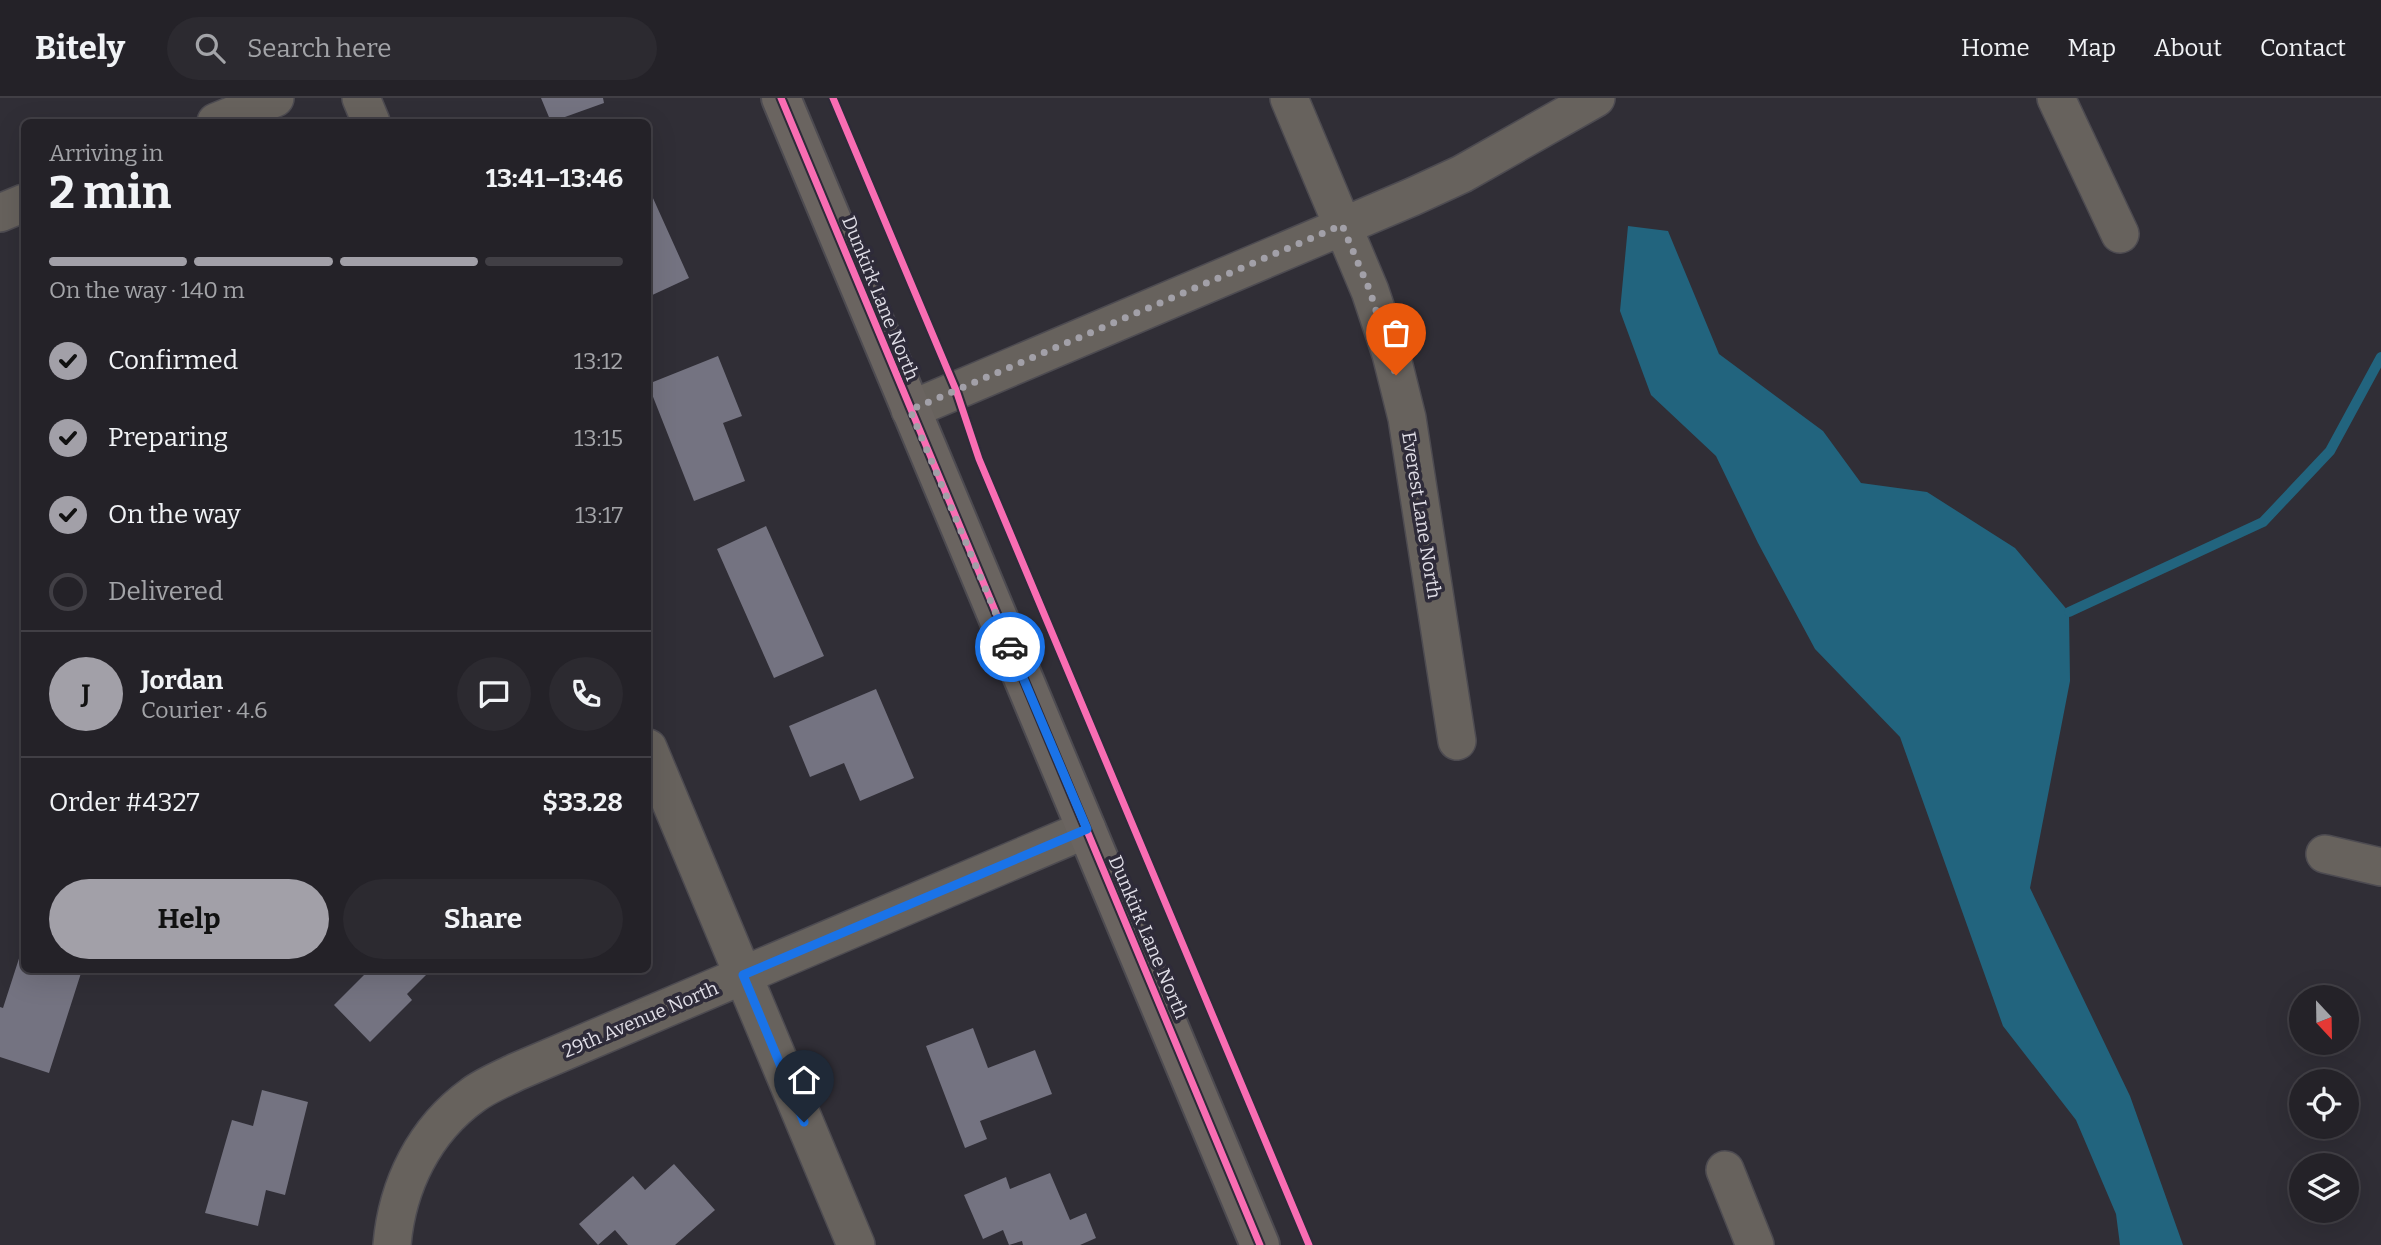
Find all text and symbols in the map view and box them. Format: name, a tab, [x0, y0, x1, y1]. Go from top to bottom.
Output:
search box	[167, 17, 657, 80]
text: Bitely	[35, 28, 125, 68]
icon: search	[191, 29, 229, 67]
text: Search here	[247, 33, 391, 64]
text: Home	[1961, 34, 2030, 62]
text: Map	[2068, 34, 2116, 62]
text: About	[2154, 34, 2222, 62]
text: Contact	[2260, 34, 2346, 62]
text: Arriving in	[49, 139, 163, 167]
text: 13:41–13:46	[486, 163, 623, 194]
text: 2 min	[49, 165, 171, 220]
street label: Dunkirk Lane North	[837, 213, 924, 384]
text: On the way · 140 m	[49, 276, 245, 304]
pin	[1366, 303, 1426, 375]
icon: bag	[1377, 314, 1415, 352]
icon: check	[49, 342, 87, 380]
text: Confirmed	[108, 345, 238, 376]
text: 13:12	[574, 347, 623, 375]
icon: check	[49, 419, 87, 457]
text: Preparing	[108, 422, 228, 453]
text: 13:15	[574, 424, 623, 452]
street label: Everest Lane North	[1397, 430, 1446, 600]
icon: check	[49, 496, 87, 534]
text: On the way	[108, 499, 241, 530]
text: 13:17	[575, 501, 623, 529]
text: Delivered	[108, 576, 223, 607]
courier	[975, 612, 1045, 682]
icon: car	[991, 628, 1029, 666]
button: chat	[457, 657, 531, 731]
button: phone	[549, 657, 623, 731]
text: Jordan	[141, 665, 223, 696]
text: J	[82, 679, 90, 710]
text: Courier · 4.6	[141, 696, 268, 724]
text: Order #4327	[49, 787, 200, 818]
text: $33.28	[542, 787, 623, 818]
street label: Dunkirk Lane North	[1104, 852, 1193, 1023]
button: Help	[49, 879, 329, 959]
button: Share	[343, 879, 623, 959]
street label: 29th Avenue North	[559, 976, 722, 1063]
north arrow	[2289, 985, 2359, 1055]
map controls	[2289, 985, 2359, 1223]
pin	[774, 1050, 834, 1122]
icon: home	[785, 1061, 823, 1099]
button: locate	[2289, 1069, 2359, 1139]
button: layers	[2289, 1153, 2359, 1223]

